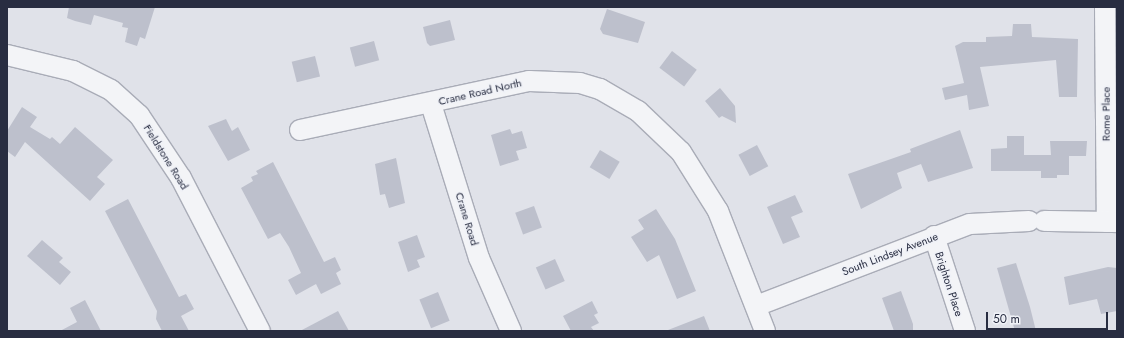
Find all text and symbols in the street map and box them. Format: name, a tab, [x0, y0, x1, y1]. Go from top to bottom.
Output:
street label: Crane Road North	[437, 76, 523, 108]
street label: Rome Place	[1099, 87, 1113, 141]
street label: Fieldstone Road	[141, 122, 191, 192]
street label: Crane Road	[453, 191, 481, 247]
street label: South Lindsey Avenue	[840, 230, 940, 278]
street label: Brighton Place	[932, 250, 966, 318]
scale bar	[988, 304, 1110, 330]
text: 50 m	[993, 310, 1020, 328]

